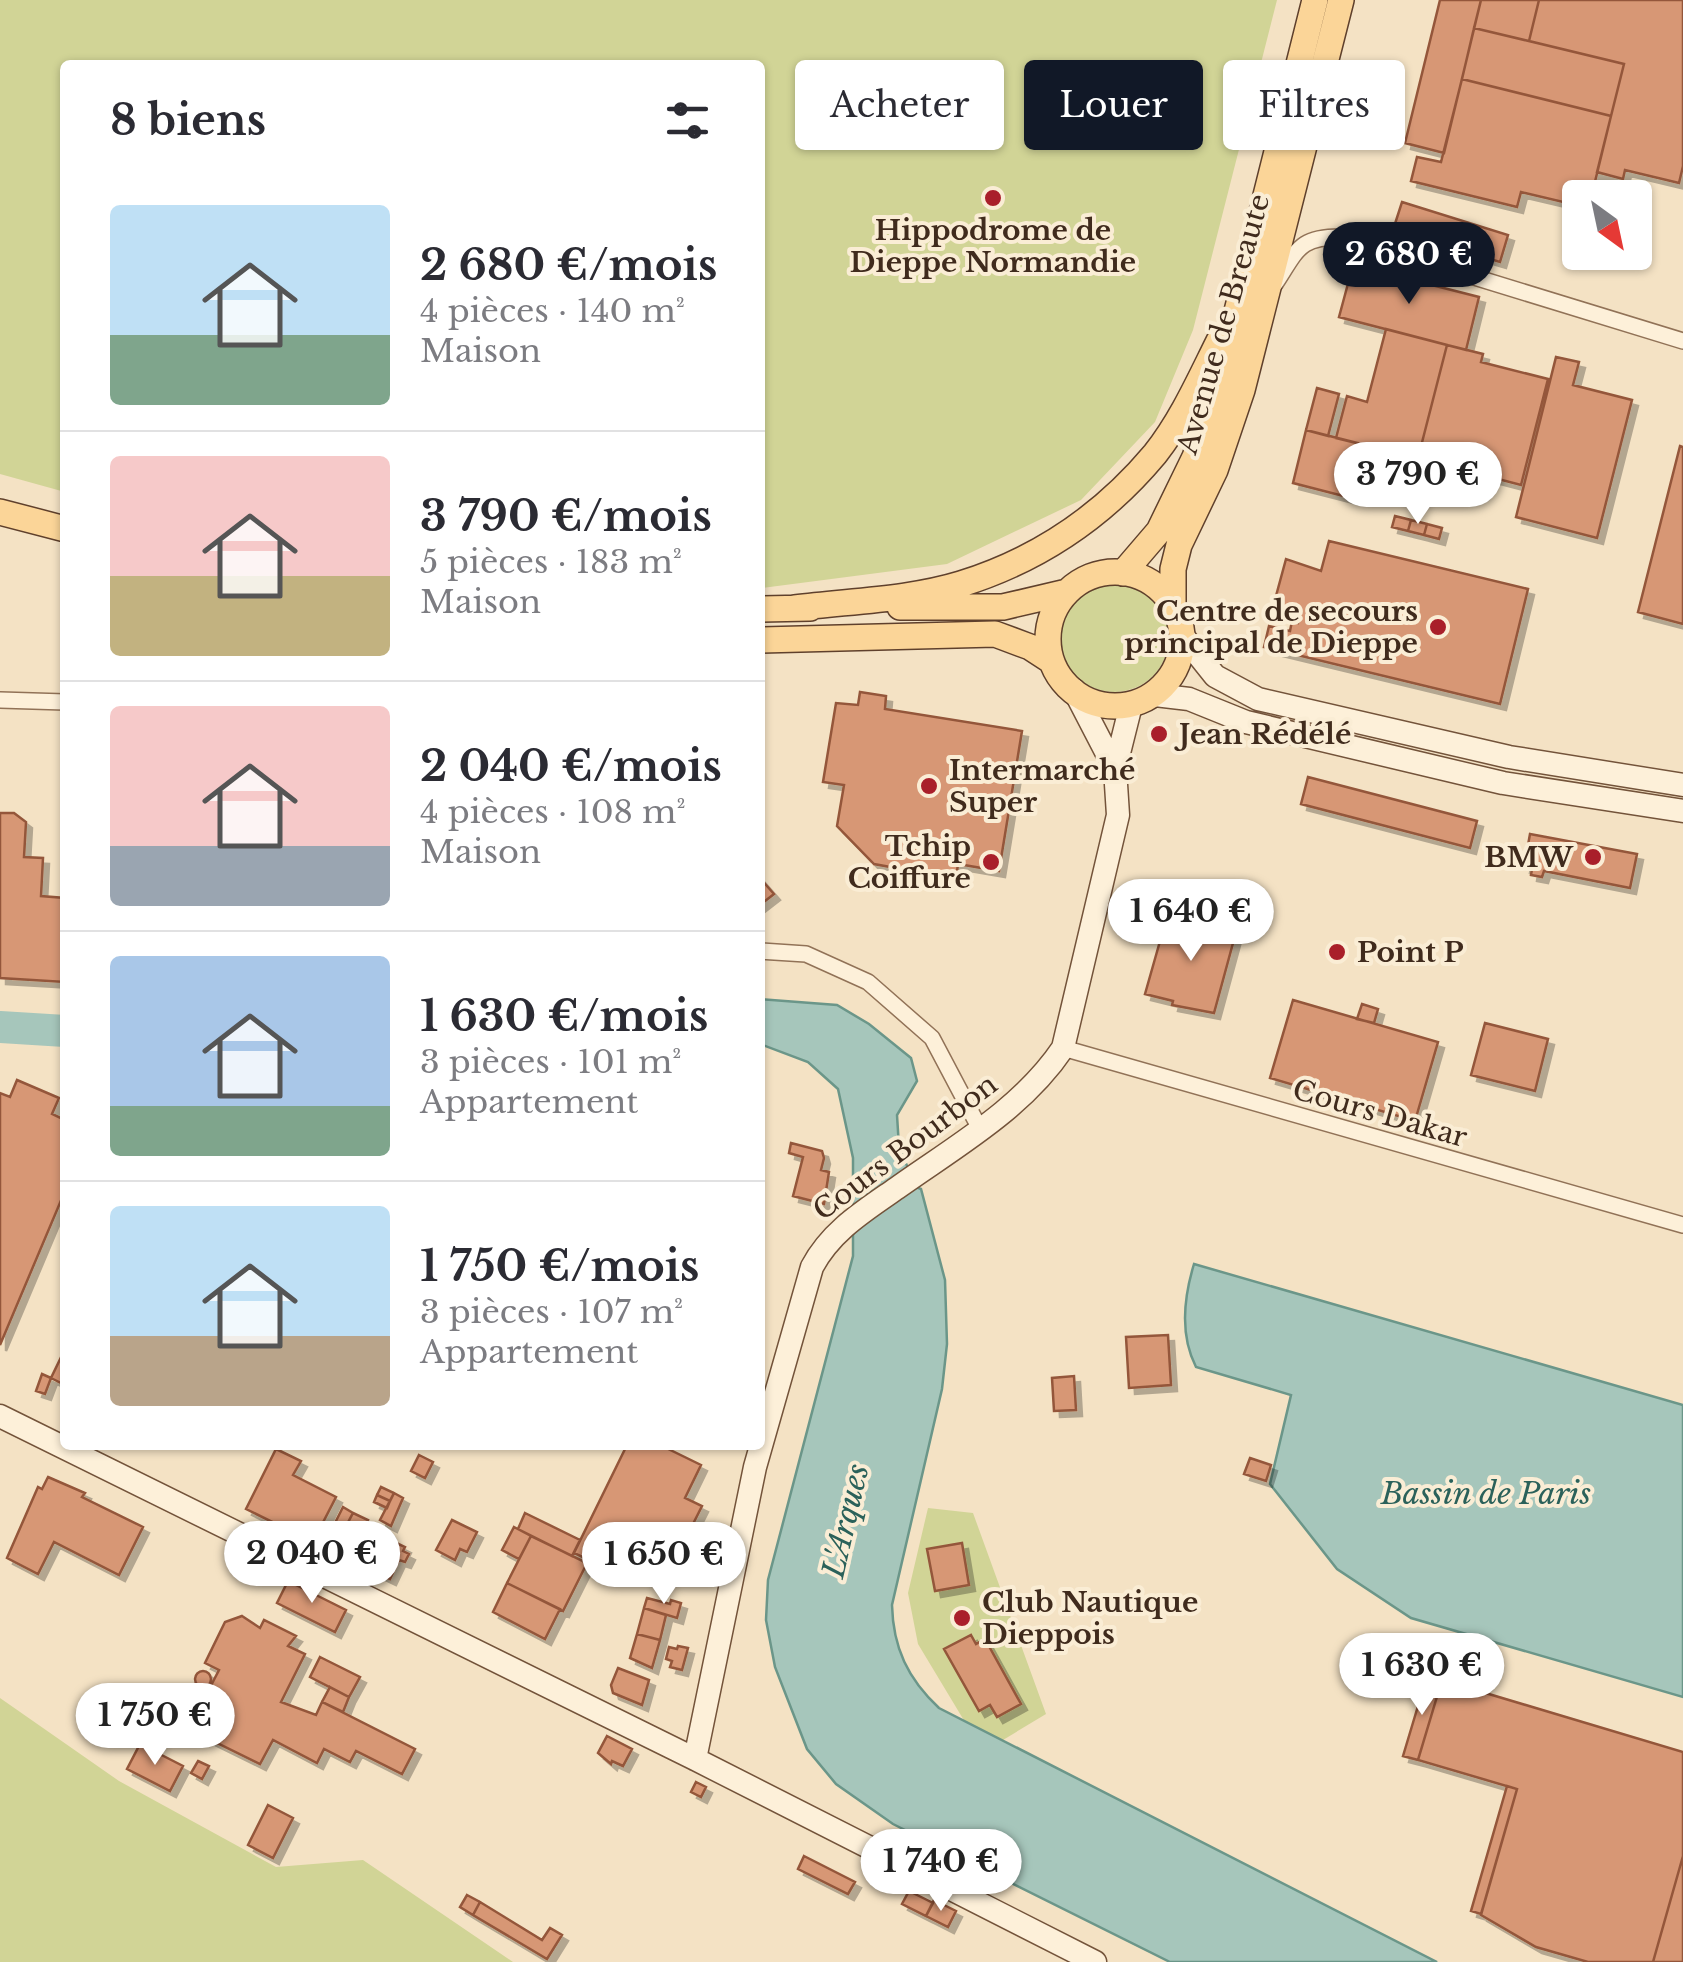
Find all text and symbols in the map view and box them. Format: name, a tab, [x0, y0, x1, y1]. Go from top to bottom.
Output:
chip: Acheter	[795, 60, 1004, 150]
chip: Louer	[1024, 60, 1203, 150]
chip: Filtres	[1223, 60, 1405, 150]
icon: filters	[660, 93, 715, 148]
text: 8 biens	[110, 94, 266, 146]
north arrow	[1562, 180, 1652, 270]
map controls	[1562, 180, 1652, 270]
marker: Hippodrome de Dieppe Normandie	[982, 187, 1004, 209]
street label: Avenue de Breaute	[1169, 190, 1277, 459]
place label: Hippodrome de Dieppe Normandie	[850, 213, 1136, 280]
pin: 2 680 €	[1317, 222, 1501, 307]
text: 2 680 €	[1345, 234, 1473, 274]
text: 2 680 €/mois	[420, 239, 717, 291]
icon: home	[190, 245, 310, 365]
text: 4 pièces · 140 m²	[420, 291, 685, 331]
text: Maison	[420, 331, 541, 371]
pin: 3 790 €	[1326, 442, 1510, 527]
text: 3 790 €	[1356, 454, 1480, 494]
text: 3 790 €/mois	[420, 490, 712, 542]
icon: home	[190, 496, 310, 616]
text: 5 pièces · 183 m²	[420, 542, 682, 582]
text: Maison	[420, 582, 541, 622]
place label: Centre de secours principal de Dieppe	[1124, 594, 1418, 661]
marker: Centre de secours principal de Dieppe	[1427, 616, 1449, 638]
place label: Jean Rédélé	[1174, 717, 1351, 752]
marker: Jean Rédélé	[1148, 723, 1170, 745]
text: 2 040 €/mois	[420, 740, 722, 792]
icon: home	[190, 746, 310, 866]
place label: Intermarché Super	[949, 753, 1135, 820]
marker: Intermarché Super	[918, 775, 940, 797]
text: 4 pièces · 108 m²	[420, 792, 686, 832]
place label: Tchip Coiffure	[848, 829, 971, 896]
text: Maison	[420, 832, 541, 872]
place label: BMW	[1484, 840, 1574, 875]
marker: BMW	[1582, 846, 1604, 868]
marker: Tchip Coiffure	[980, 851, 1002, 873]
pin: 1 640 €	[1099, 879, 1283, 964]
text: 1 640 €	[1130, 891, 1252, 931]
place label: Point P	[1357, 935, 1464, 970]
marker: Point P	[1326, 941, 1348, 963]
text: 1 630 €/mois	[420, 990, 708, 1042]
icon: home	[190, 996, 310, 1116]
text: 3 pièces · 101 m²	[420, 1042, 681, 1082]
street label: Cours Bourbon	[806, 1067, 1004, 1228]
street label: Cours Dakar	[1289, 1072, 1472, 1155]
text: Appartement	[420, 1082, 638, 1122]
text: 1 750 €/mois	[420, 1240, 699, 1292]
icon: home	[190, 1246, 310, 1366]
text: 3 pièces · 107 m²	[420, 1292, 683, 1332]
text: Appartement	[420, 1332, 638, 1372]
water label: L'Arques	[814, 1460, 877, 1582]
water label: Bassin de Paris	[1380, 1475, 1591, 1512]
pin: 2 040 €	[220, 1521, 404, 1606]
pin: 1 650 €	[572, 1522, 756, 1607]
text: 2 040 €	[246, 1533, 378, 1573]
text: 1 650 €	[604, 1534, 724, 1574]
place label: Club Nautique Dieppois	[982, 1585, 1198, 1652]
marker: Club Nautique Dieppois	[951, 1607, 973, 1629]
pin: 1 630 €	[1330, 1633, 1514, 1718]
text: 1 630 €	[1361, 1645, 1483, 1685]
pin: 1 750 €	[63, 1683, 247, 1768]
text: 1 750 €	[98, 1695, 212, 1735]
pin: 1 740 €	[849, 1829, 1033, 1914]
text: 1 740 €	[883, 1841, 999, 1881]

